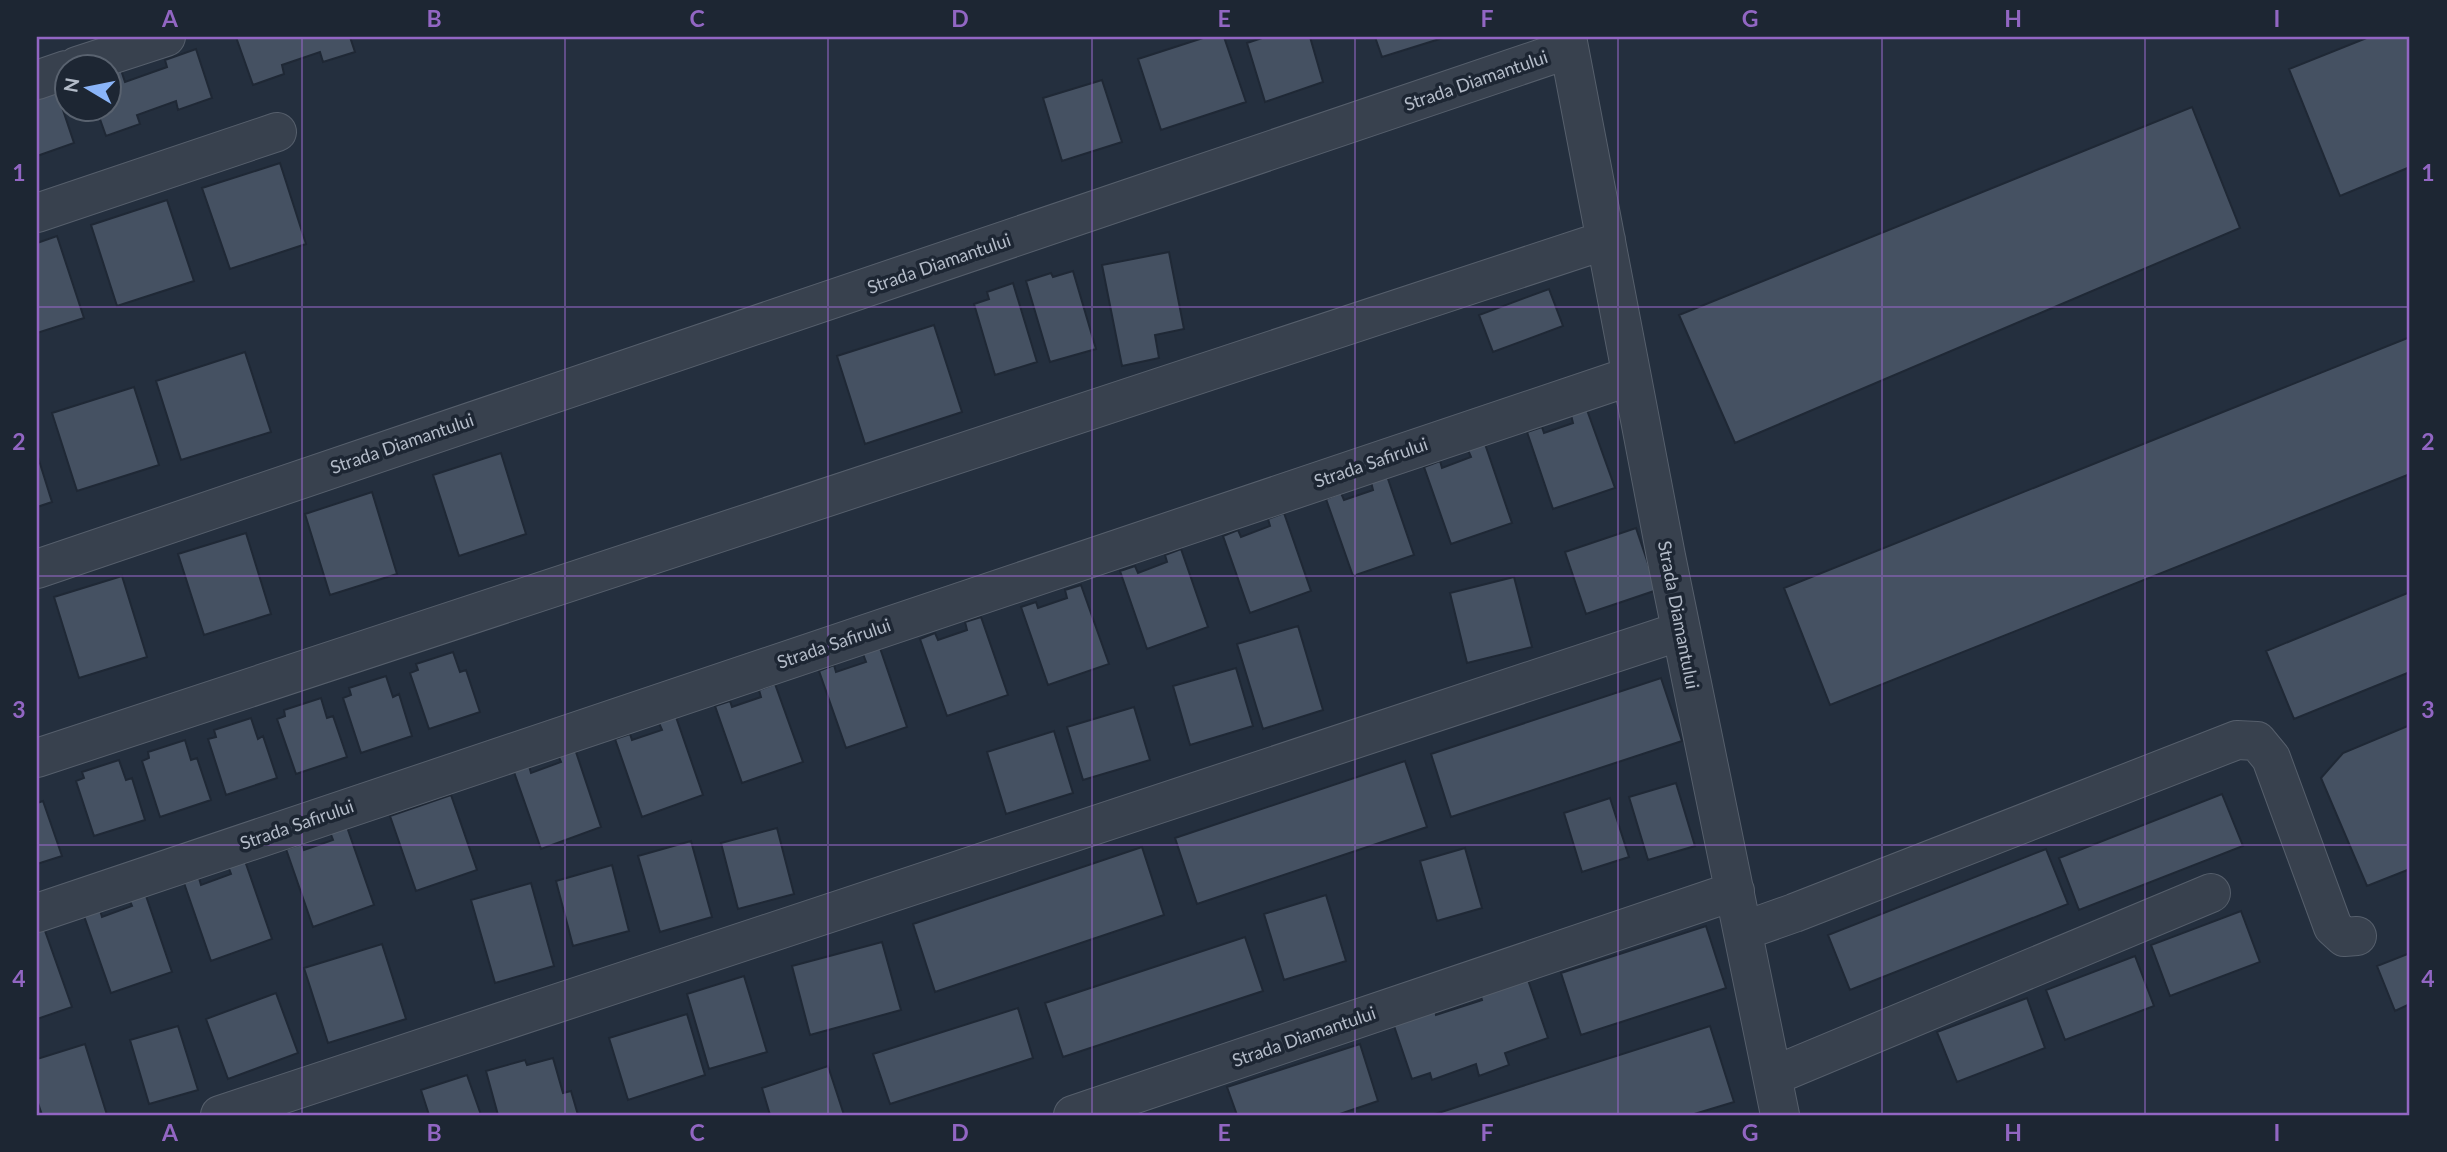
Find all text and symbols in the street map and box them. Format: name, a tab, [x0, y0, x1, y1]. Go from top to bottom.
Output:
text: A	[161, 4, 179, 32]
text: B	[426, 4, 442, 32]
text: C	[689, 4, 705, 32]
text: D	[951, 4, 969, 32]
text: E	[1217, 4, 1231, 32]
text: F	[1480, 4, 1494, 32]
text: G	[1742, 4, 1758, 32]
text: H	[2004, 4, 2022, 32]
text: I	[2274, 4, 2280, 32]
street label: Strada Diamantului	[1401, 45, 1550, 115]
north arrow	[52, 52, 122, 122]
text: N	[58, 76, 83, 94]
text: 1	[12, 158, 26, 186]
text: 1	[2421, 158, 2435, 186]
street label: Strada Diamantului	[864, 228, 1013, 298]
street label: Strada Diamantului	[327, 408, 476, 478]
text: 2	[12, 427, 26, 455]
text: 2	[2421, 427, 2435, 455]
street label: Strada Safirului	[1311, 432, 1430, 492]
street label: Strada Diamantului	[1654, 539, 1704, 691]
street label: Strada Safirului	[774, 613, 893, 673]
text: 3	[12, 695, 26, 723]
text: 3	[2421, 695, 2435, 723]
street label: Strada Safirului	[237, 794, 356, 854]
text: 4	[12, 964, 26, 992]
text: 4	[2421, 964, 2435, 992]
street label: Strada Diamantului	[1229, 1001, 1378, 1071]
text: A	[161, 1118, 179, 1146]
text: B	[426, 1118, 442, 1146]
text: C	[689, 1118, 705, 1146]
text: D	[951, 1118, 969, 1146]
text: E	[1217, 1118, 1231, 1146]
text: F	[1480, 1118, 1494, 1146]
text: G	[1742, 1118, 1758, 1146]
text: H	[2004, 1118, 2022, 1146]
text: I	[2274, 1118, 2280, 1146]

